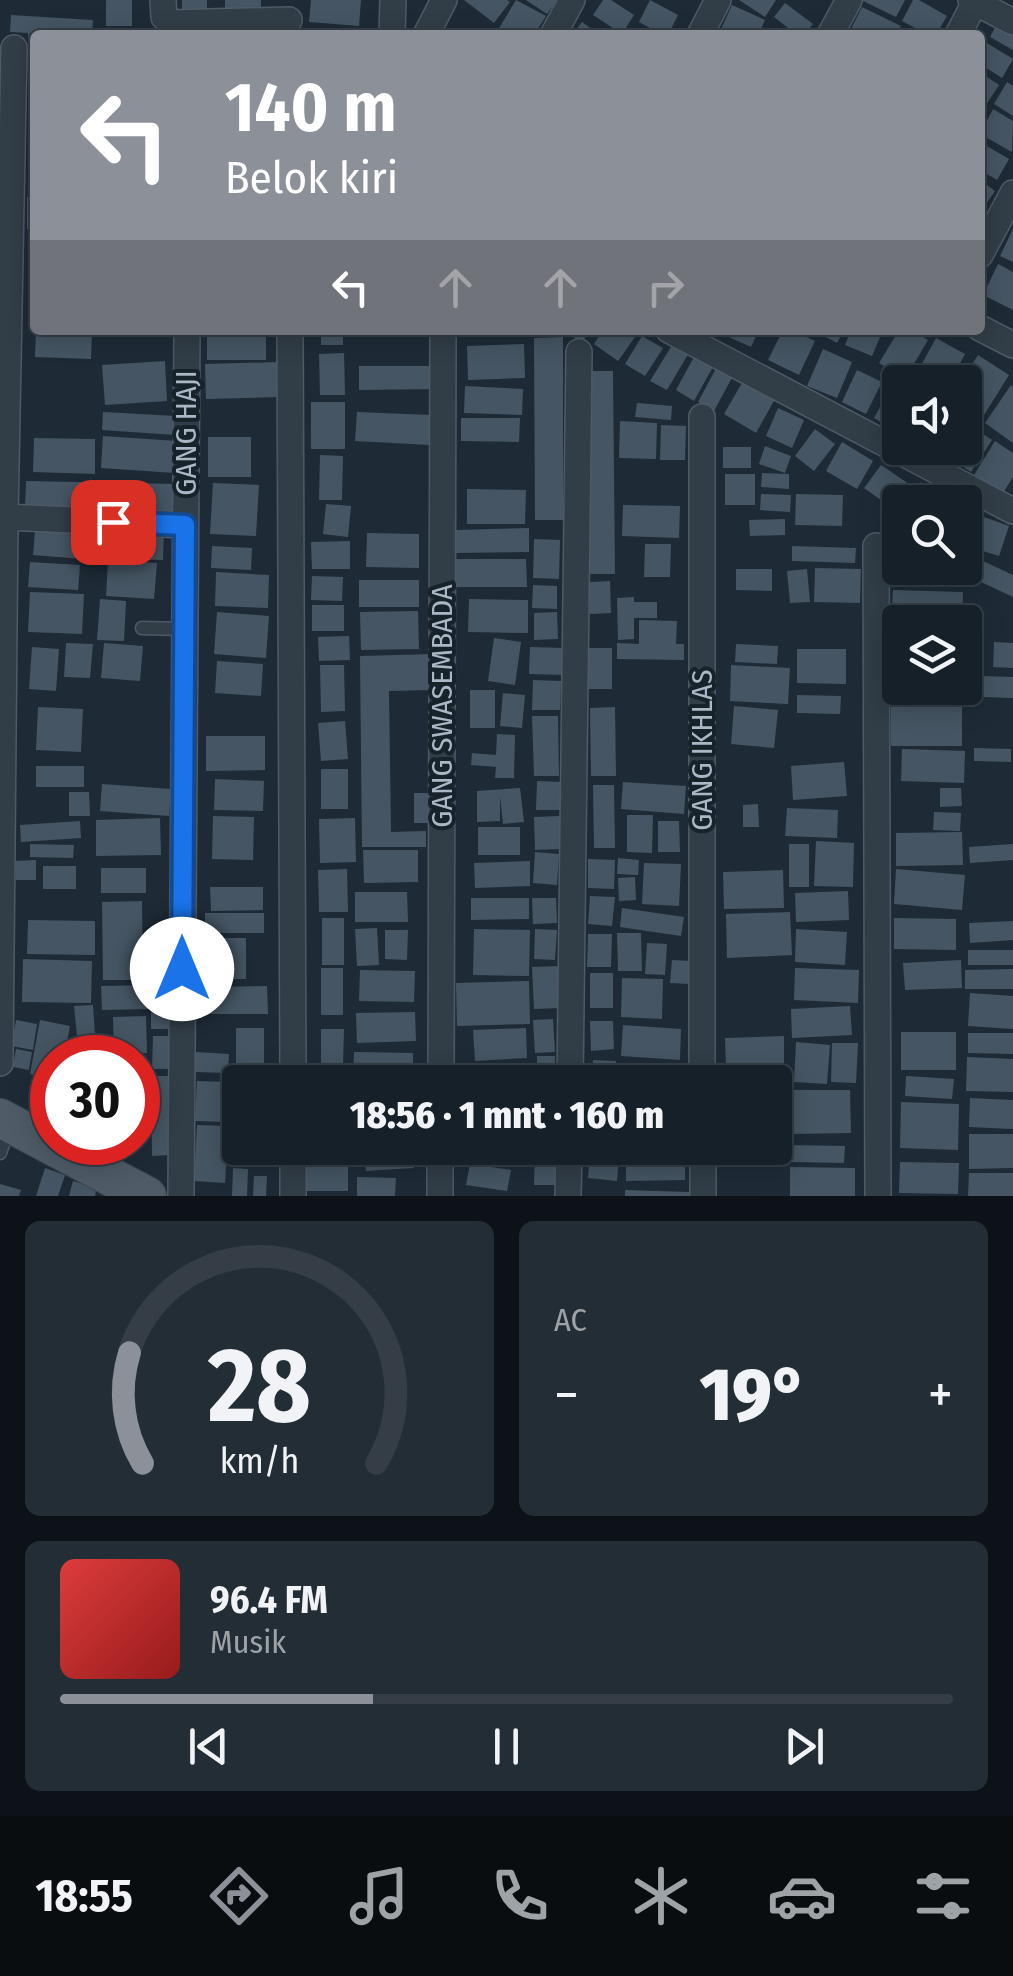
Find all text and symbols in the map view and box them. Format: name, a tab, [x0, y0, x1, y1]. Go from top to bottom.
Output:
text: 140 m	[225, 66, 397, 150]
icon: left	[60, 70, 190, 200]
text: Belok kiri	[225, 151, 398, 205]
icon: left	[323, 260, 378, 315]
icon: ahead	[428, 260, 483, 315]
icon: ahead	[533, 260, 588, 315]
icon: right	[638, 260, 693, 315]
map controls	[882, 365, 982, 705]
button: sound	[882, 365, 982, 465]
street label: GANG HAJI	[168, 370, 204, 496]
pin	[71, 480, 156, 565]
button: search	[882, 485, 982, 585]
icon: arrive	[86, 495, 141, 550]
street label: GANG SWASEMBADA	[424, 584, 460, 828]
button: layers	[882, 605, 982, 705]
street label: GANG IKHLAS	[684, 669, 720, 831]
position arrow	[130, 917, 234, 1021]
speed limit sign: 30	[30, 1035, 160, 1165]
text: 18:56 · 1 mnt · 160 m	[350, 1092, 664, 1138]
text: AC	[554, 1301, 587, 1339]
text: 28	[207, 1324, 311, 1449]
text: 19°	[700, 1350, 807, 1440]
text: −	[554, 1362, 579, 1428]
text: +	[928, 1362, 953, 1428]
text: km/h	[220, 1440, 299, 1482]
text: 96.4 FM	[210, 1577, 328, 1623]
text: Musik	[210, 1623, 286, 1661]
icon: previous	[181, 1719, 236, 1774]
icon: pause	[479, 1719, 534, 1774]
icon: next	[777, 1719, 832, 1774]
icon: directions	[204, 1861, 274, 1931]
icon: music	[344, 1861, 414, 1931]
icon: phone	[485, 1861, 555, 1931]
icon: climate	[626, 1861, 696, 1931]
icon: car	[767, 1861, 837, 1931]
icon: filters	[908, 1861, 978, 1931]
text: 18:55	[35, 1869, 133, 1923]

